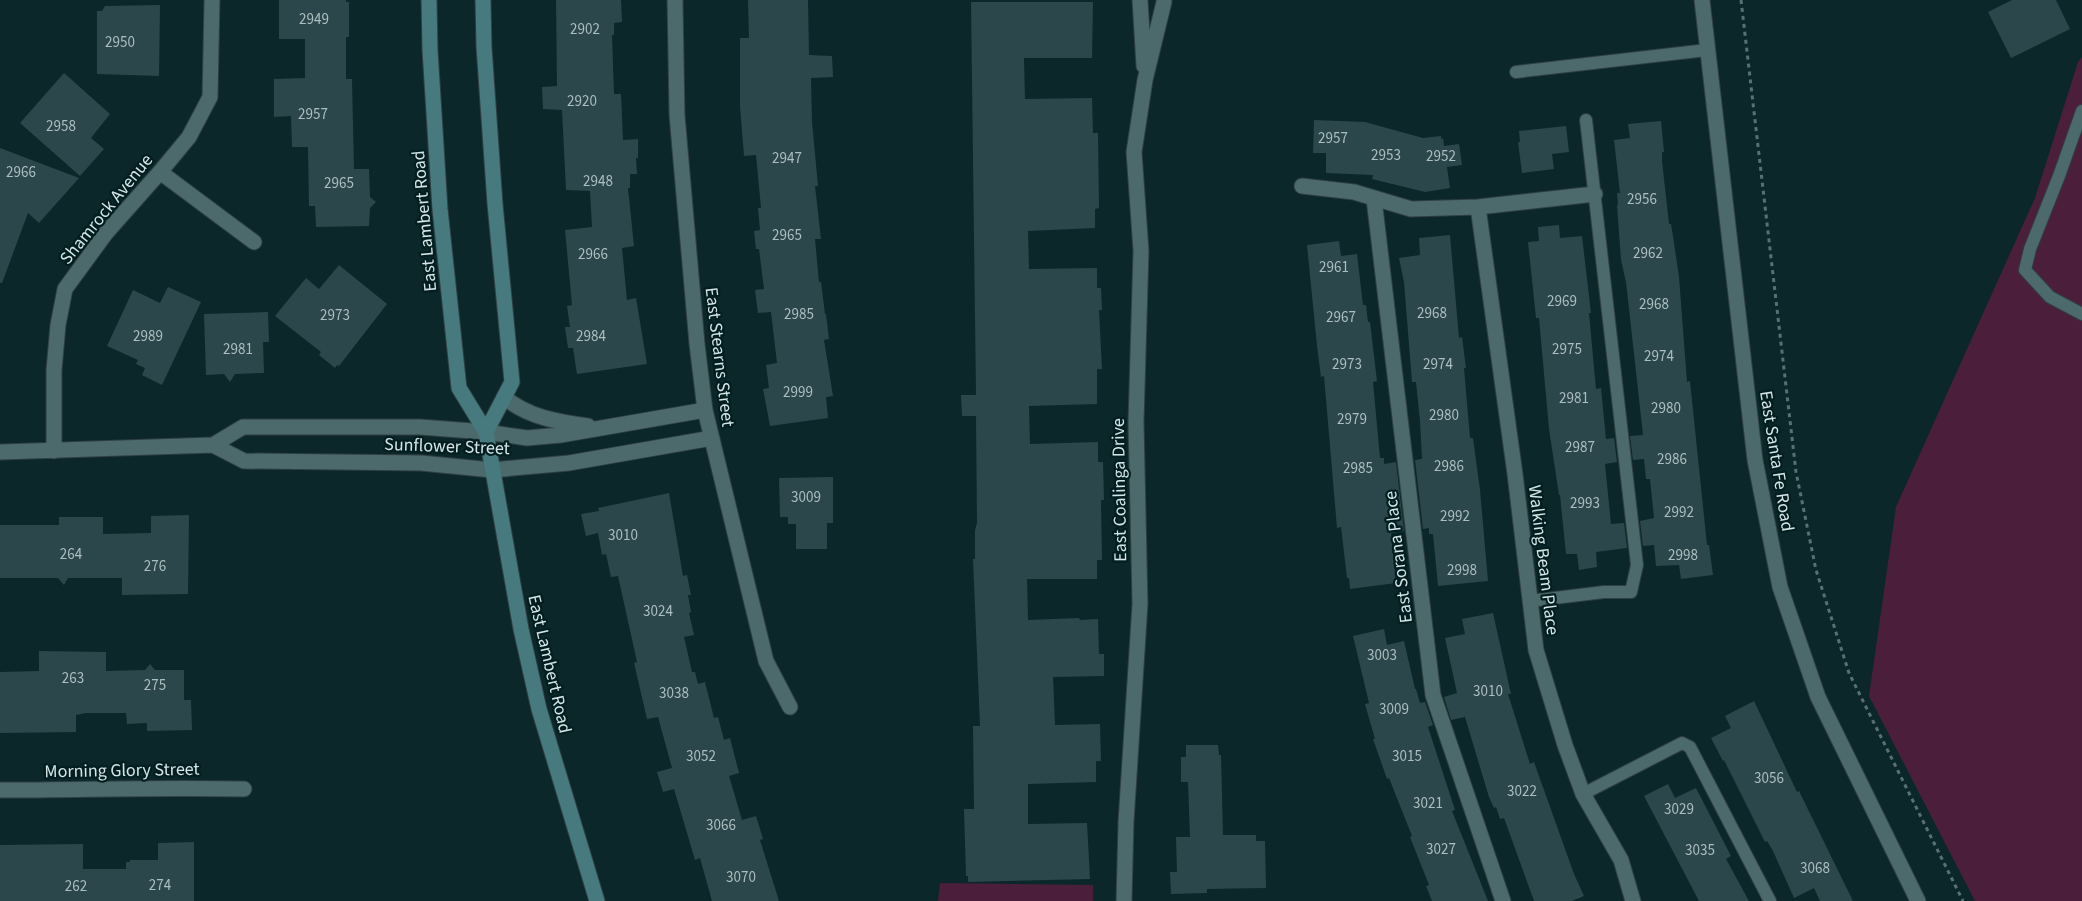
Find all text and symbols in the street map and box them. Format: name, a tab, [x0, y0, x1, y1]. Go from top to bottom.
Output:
house number: 2949	[299, 9, 329, 30]
house number: 2902	[570, 19, 600, 40]
house number: 2950	[105, 32, 135, 53]
house number: 2920	[567, 91, 597, 112]
house number: 2957	[298, 104, 328, 125]
house number: 2958	[46, 116, 76, 137]
house number: 2957	[1318, 128, 1348, 149]
house number: 2953	[1371, 145, 1401, 166]
house number: 2952	[1426, 146, 1456, 167]
house number: 2947	[772, 148, 802, 169]
street label: Shamrock Avenue	[54, 149, 159, 270]
street label: East Lambert Road	[406, 149, 443, 293]
house number: 2966	[6, 162, 36, 183]
house number: 2948	[583, 171, 613, 192]
house number: 2965	[324, 173, 354, 194]
house number: 2956	[1627, 189, 1657, 210]
house number: 2965	[772, 225, 802, 246]
house number: 2962	[1633, 243, 1663, 264]
house number: 2966	[578, 244, 608, 265]
house number: 2961	[1319, 257, 1349, 278]
street label: East Stearns Street	[699, 286, 740, 428]
house number: 2969	[1547, 291, 1577, 312]
house number: 2968	[1639, 294, 1669, 315]
house number: 2968	[1417, 303, 1447, 324]
house number: 2985	[784, 304, 814, 325]
house number: 2973	[320, 305, 350, 326]
house number: 2967	[1326, 307, 1356, 328]
house number: 2989	[133, 326, 163, 347]
house number: 2984	[576, 326, 606, 347]
house number: 2981	[223, 339, 253, 360]
house number: 2975	[1552, 339, 1582, 360]
house number: 2974	[1644, 346, 1674, 367]
house number: 2973	[1332, 354, 1362, 375]
house number: 2974	[1423, 354, 1453, 375]
house number: 2999	[783, 382, 813, 403]
house number: 2981	[1559, 388, 1589, 409]
street label: East Santa Fe Road	[1753, 389, 1800, 533]
house number: 2980	[1651, 398, 1681, 419]
house number: 2980	[1429, 405, 1459, 426]
house number: 2979	[1337, 409, 1367, 430]
street label: East Coalinga Drive	[1106, 418, 1133, 562]
street label: Sunflower Street	[384, 432, 510, 461]
house number: 2987	[1565, 437, 1595, 458]
house number: 2986	[1657, 449, 1687, 470]
house number: 2986	[1434, 456, 1464, 477]
house number: 2985	[1343, 458, 1373, 479]
street label: Walking Beam Place	[1522, 484, 1565, 637]
house number: 3009	[791, 487, 821, 508]
street label: East Sorana Place	[1378, 489, 1419, 624]
house number: 2993	[1570, 493, 1600, 514]
house number: 2992	[1664, 502, 1694, 523]
house number: 2992	[1440, 506, 1470, 527]
house number: 3010	[608, 525, 638, 546]
house number: 264	[60, 544, 83, 565]
house number: 2998	[1668, 545, 1698, 566]
house number: 276	[144, 556, 166, 577]
house number: 2998	[1447, 560, 1477, 581]
street label: East Lambert Road	[521, 592, 578, 736]
house number: 3024	[643, 601, 673, 622]
house number: 3003	[1367, 645, 1397, 666]
house number: 263	[62, 668, 84, 689]
house number: 275	[144, 675, 166, 696]
house number: 3010	[1473, 681, 1503, 702]
house number: 3038	[659, 683, 689, 704]
house number: 3009	[1379, 699, 1409, 720]
house number: 3052	[686, 746, 716, 767]
house number: 3015	[1392, 746, 1422, 767]
street label: Morning Glory Street	[44, 757, 200, 784]
house number: 3056	[1754, 768, 1784, 789]
house number: 3022	[1507, 781, 1537, 802]
house number: 3021	[1413, 793, 1443, 814]
house number: 3029	[1664, 799, 1694, 820]
house number: 3066	[706, 815, 736, 836]
house number: 3027	[1426, 839, 1456, 860]
house number: 3035	[1685, 840, 1715, 861]
house number: 3068	[1800, 858, 1830, 879]
house number: 3070	[726, 867, 756, 888]
house number: 274	[149, 875, 172, 896]
house number: 262	[65, 876, 87, 897]

